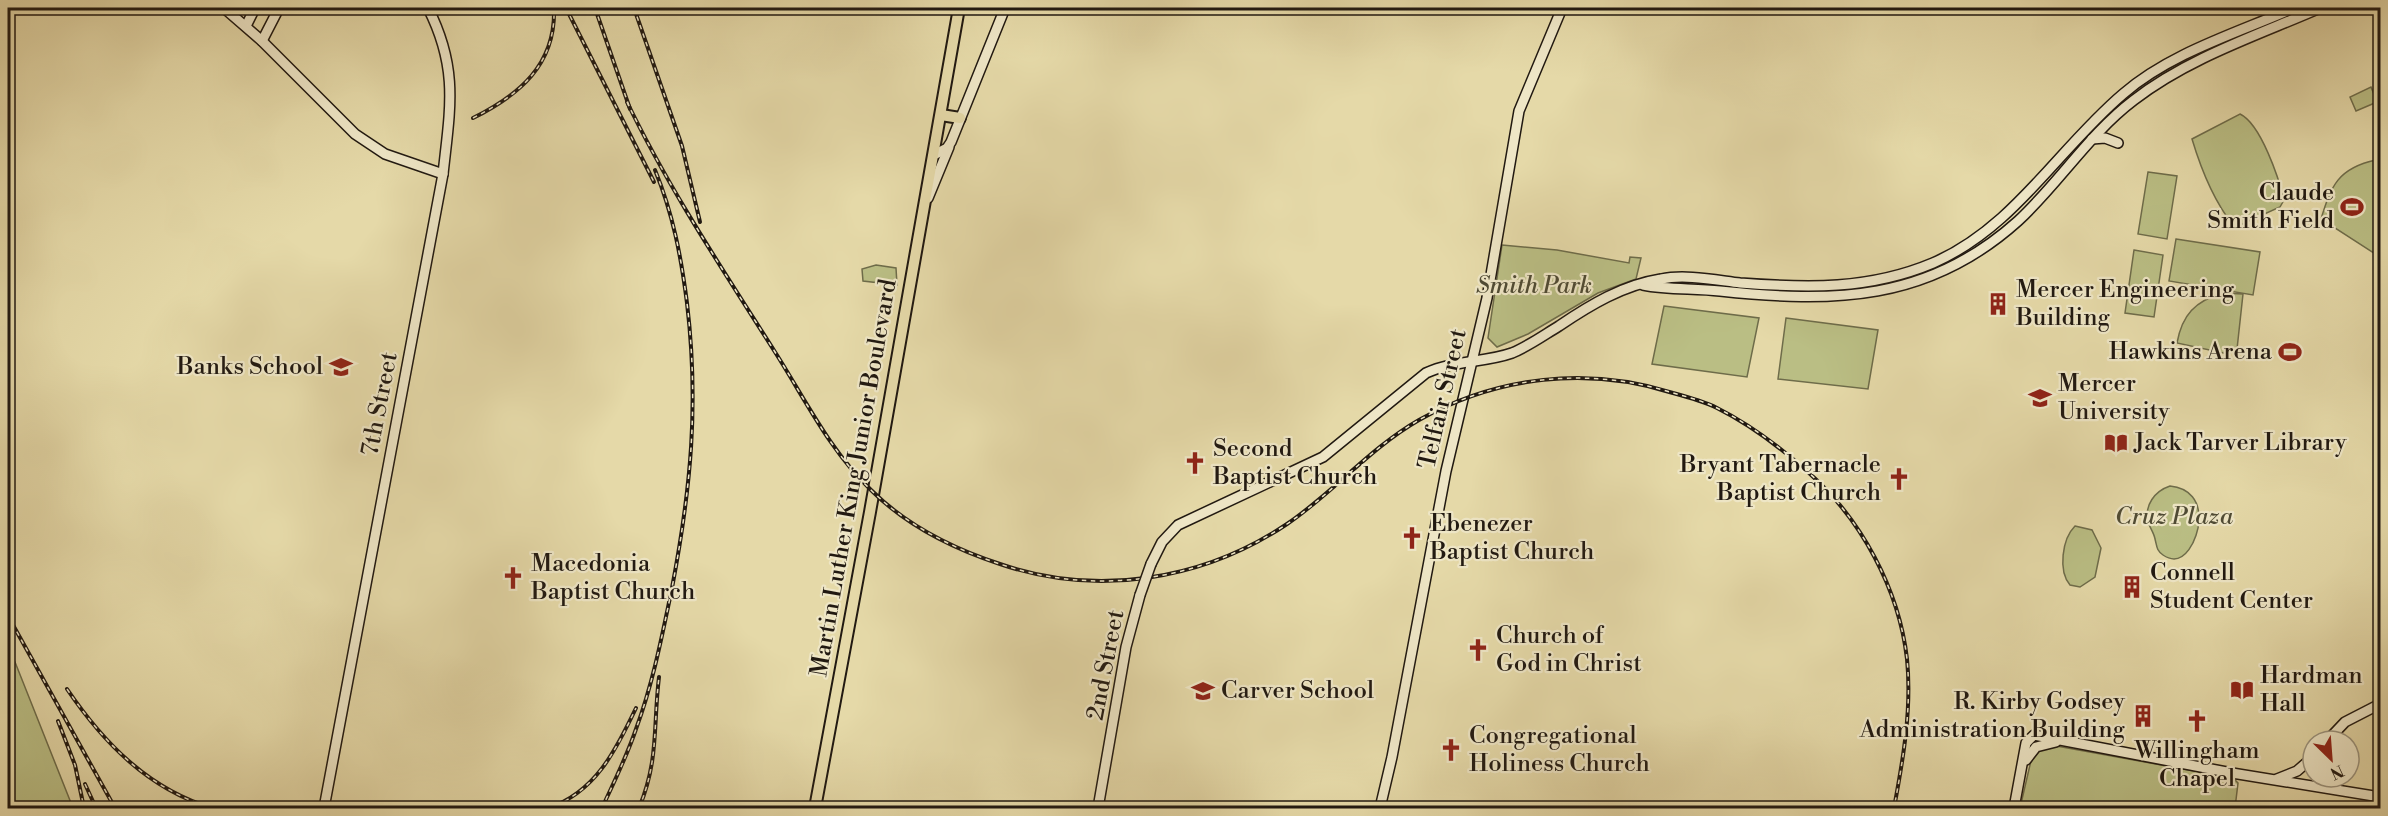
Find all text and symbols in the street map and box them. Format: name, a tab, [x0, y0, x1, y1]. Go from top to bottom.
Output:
place label: Claude Smith Field	[2207, 178, 2334, 236]
sports icon: Claude Smith Field	[2339, 194, 2365, 220]
park label: Smith Park	[1476, 271, 1592, 301]
place label: Mercer Engineering Building	[2015, 275, 2235, 333]
street label: Martin Luther King Junior Boulevard	[804, 276, 904, 679]
building icon: Mercer Engineering Building	[1985, 291, 2011, 317]
street label: Telfair Street	[1412, 325, 1474, 472]
place label: Hawkins Arena	[2109, 337, 2273, 367]
sports icon: Hawkins Arena	[2277, 339, 2303, 365]
street label: 7th Street	[355, 349, 405, 459]
place label: Banks School	[176, 352, 323, 382]
school or university icon: Banks School	[328, 354, 354, 380]
place label: Mercer University	[2058, 369, 2170, 427]
school or university icon: Mercer University	[2027, 385, 2053, 411]
place label: Jack Tarver Library	[2133, 428, 2347, 458]
library icon: Jack Tarver Library	[2103, 430, 2129, 456]
place label: Second Baptist Church	[1212, 434, 1377, 492]
church icon: Second Baptist Church	[1182, 450, 1208, 476]
place label: Bryant Tabernacle Baptist Church	[1679, 450, 1881, 508]
church icon: Bryant Tabernacle Baptist Church	[1886, 466, 1912, 492]
park label: Cruz Plaza	[2115, 502, 2234, 532]
place label: Ebenezer Baptist Church	[1429, 509, 1594, 567]
church icon: Ebenezer Baptist Church	[1399, 525, 1425, 551]
place label: Macedonia Baptist Church	[530, 549, 695, 607]
place label: Connell Student Center	[2150, 558, 2313, 616]
church icon: Macedonia Baptist Church	[500, 565, 526, 591]
building icon: Connell Student Center	[2119, 574, 2145, 600]
street label: 2nd Street	[1081, 607, 1131, 723]
place label: Church of God in Christ	[1496, 621, 1642, 679]
church icon: Church of God in Christ	[1465, 637, 1491, 663]
place label: Hardman Hall	[2260, 661, 2363, 719]
place label: Carver School	[1221, 676, 1374, 706]
library icon: Hardman Hall	[2229, 677, 2255, 703]
school or university icon: Carver School	[1190, 678, 1216, 704]
place label: R. Kirby Godsey Administration Building	[1858, 687, 2126, 745]
building icon: R. Kirby Godsey Administration Building	[2130, 703, 2156, 729]
church icon: Willingham Chapel	[2184, 708, 2210, 734]
place label: Congregational Holiness Church	[1469, 721, 1650, 779]
north arrow	[2301, 729, 2361, 789]
place label: Willingham Chapel	[2133, 736, 2260, 794]
church icon: Congregational Holiness Church	[1438, 737, 1464, 763]
text: N	[2327, 760, 2347, 784]

